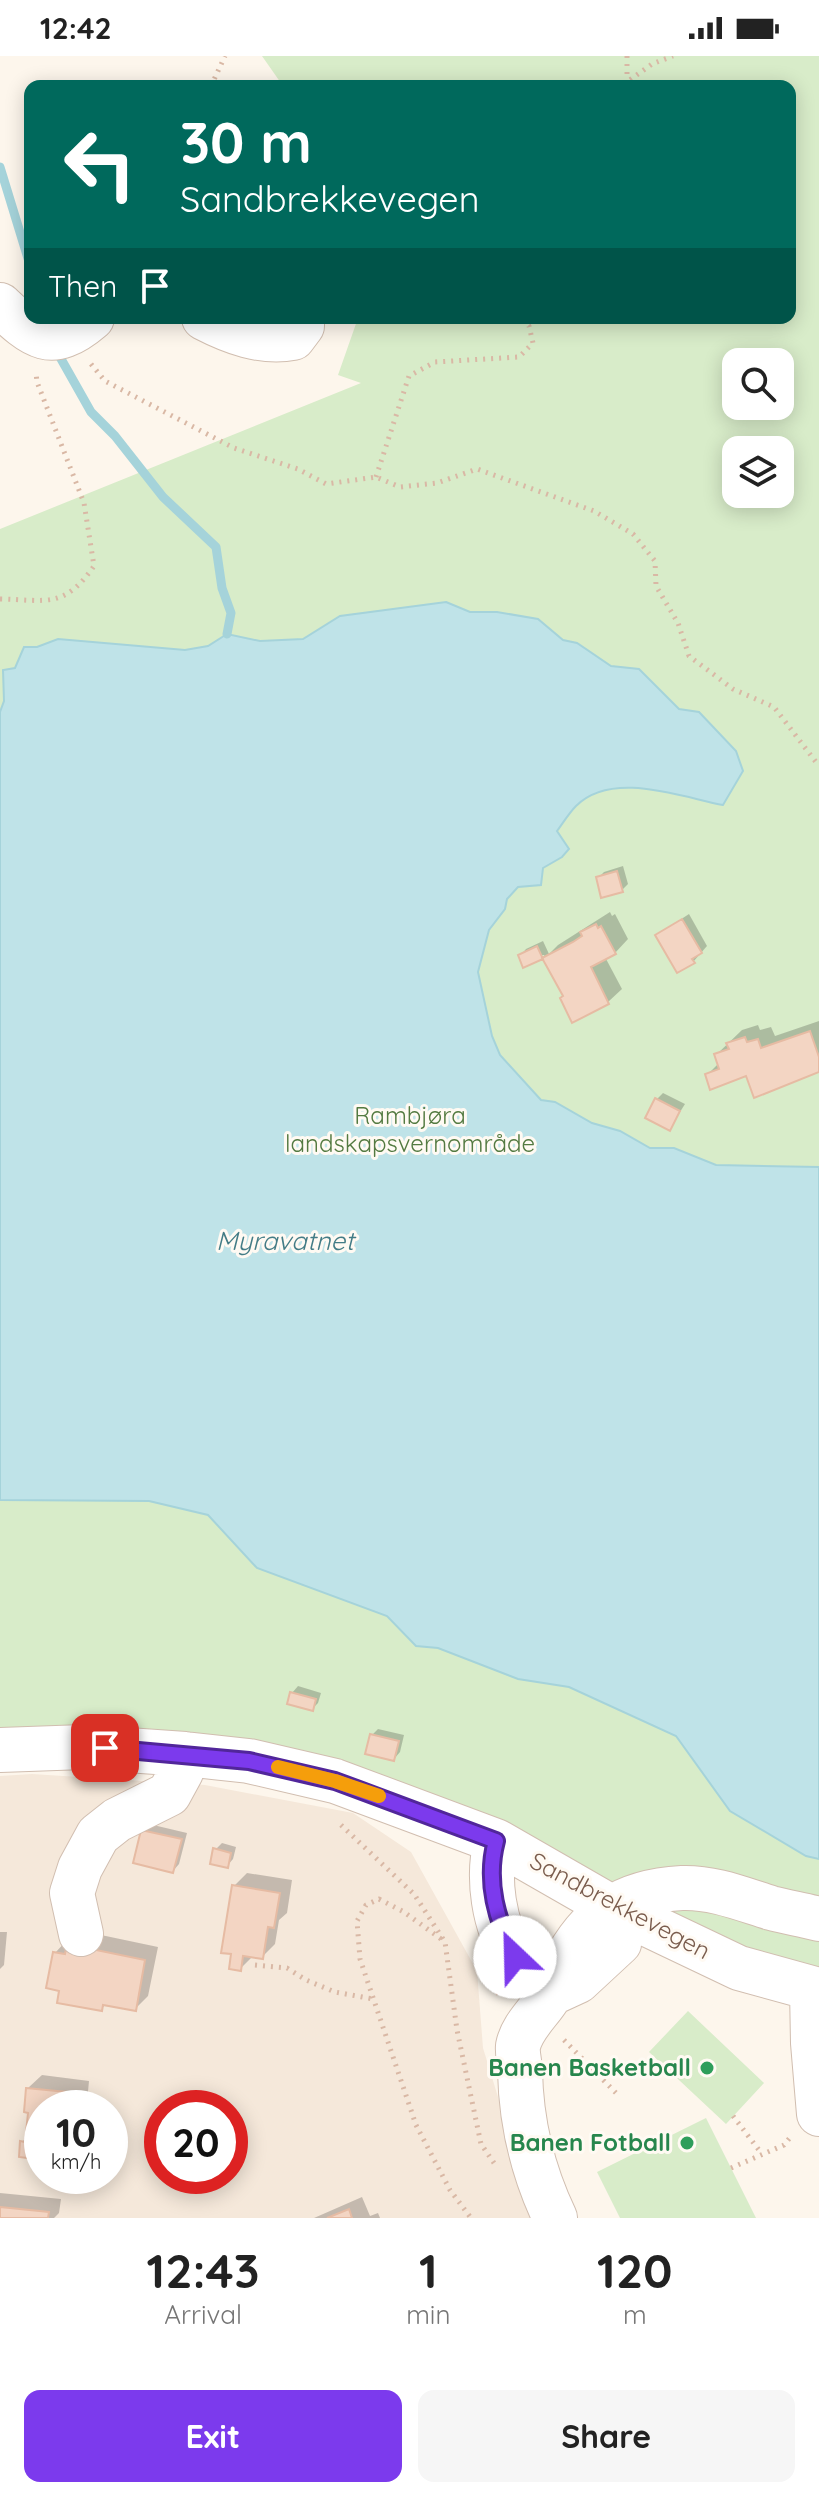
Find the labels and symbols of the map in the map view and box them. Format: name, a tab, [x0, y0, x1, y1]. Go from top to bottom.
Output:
park label: Rambjøra landskapsvernområde	[285, 1100, 535, 1158]
water label: Myravatnet	[216, 1224, 357, 1257]
pin	[71, 1714, 139, 1782]
street label: Sandbrekkevegen	[525, 1845, 716, 1965]
position arrow	[473, 1915, 557, 1999]
place label: Banen Basketball	[488, 2052, 691, 2082]
marker: Banen Basketball	[698, 2059, 716, 2077]
speed limit sign: 20	[144, 2090, 248, 2194]
place label: Banen Fotball	[510, 2127, 671, 2157]
marker: Banen Fotball	[678, 2134, 696, 2152]

